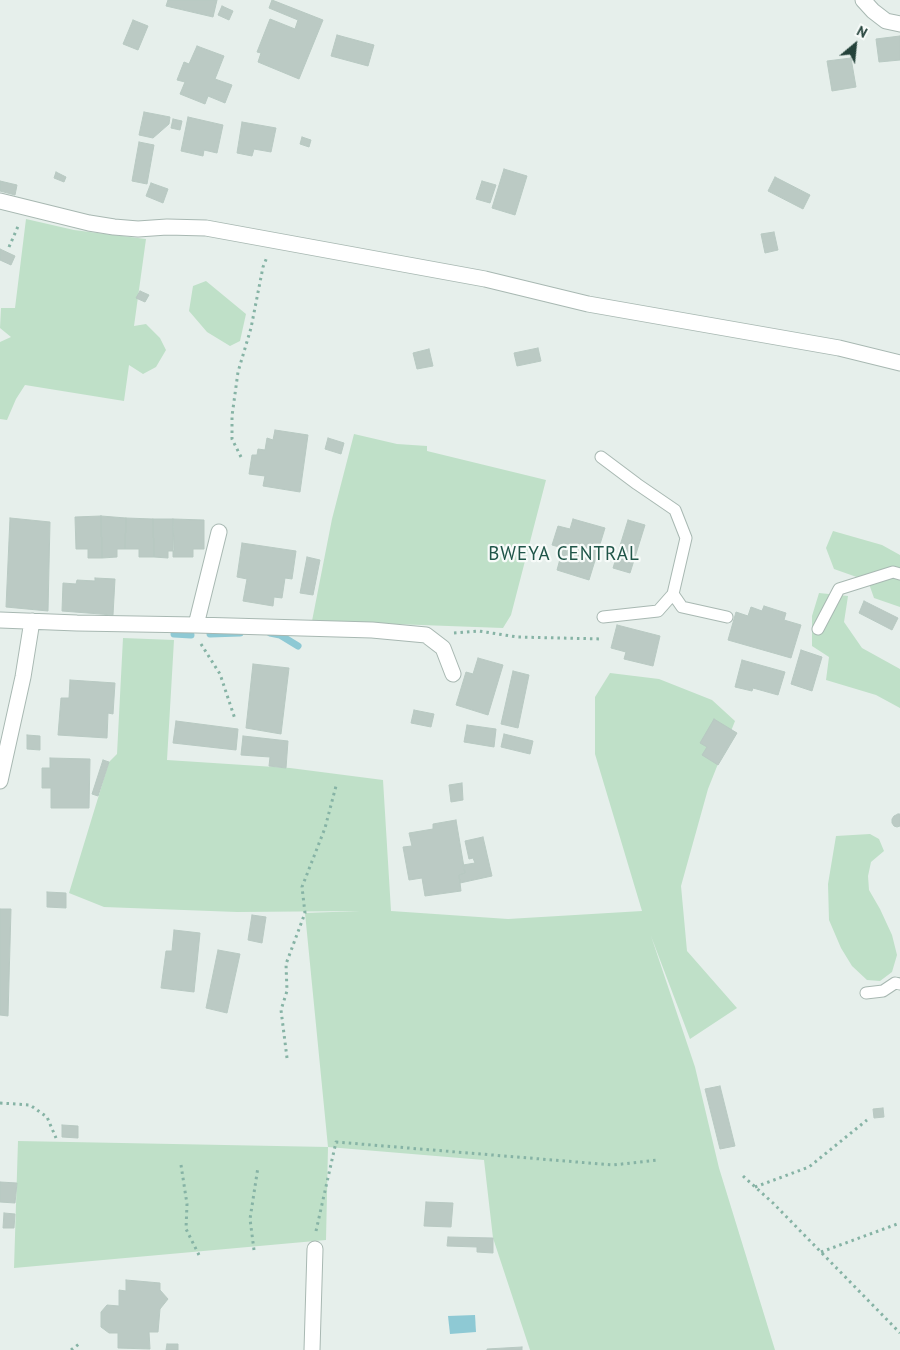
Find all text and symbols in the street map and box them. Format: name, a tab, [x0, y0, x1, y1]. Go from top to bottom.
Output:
north arrow	[830, 20, 880, 70]
text: N	[854, 22, 870, 42]
district label: BWEYA CENTRAL	[487, 544, 641, 566]

